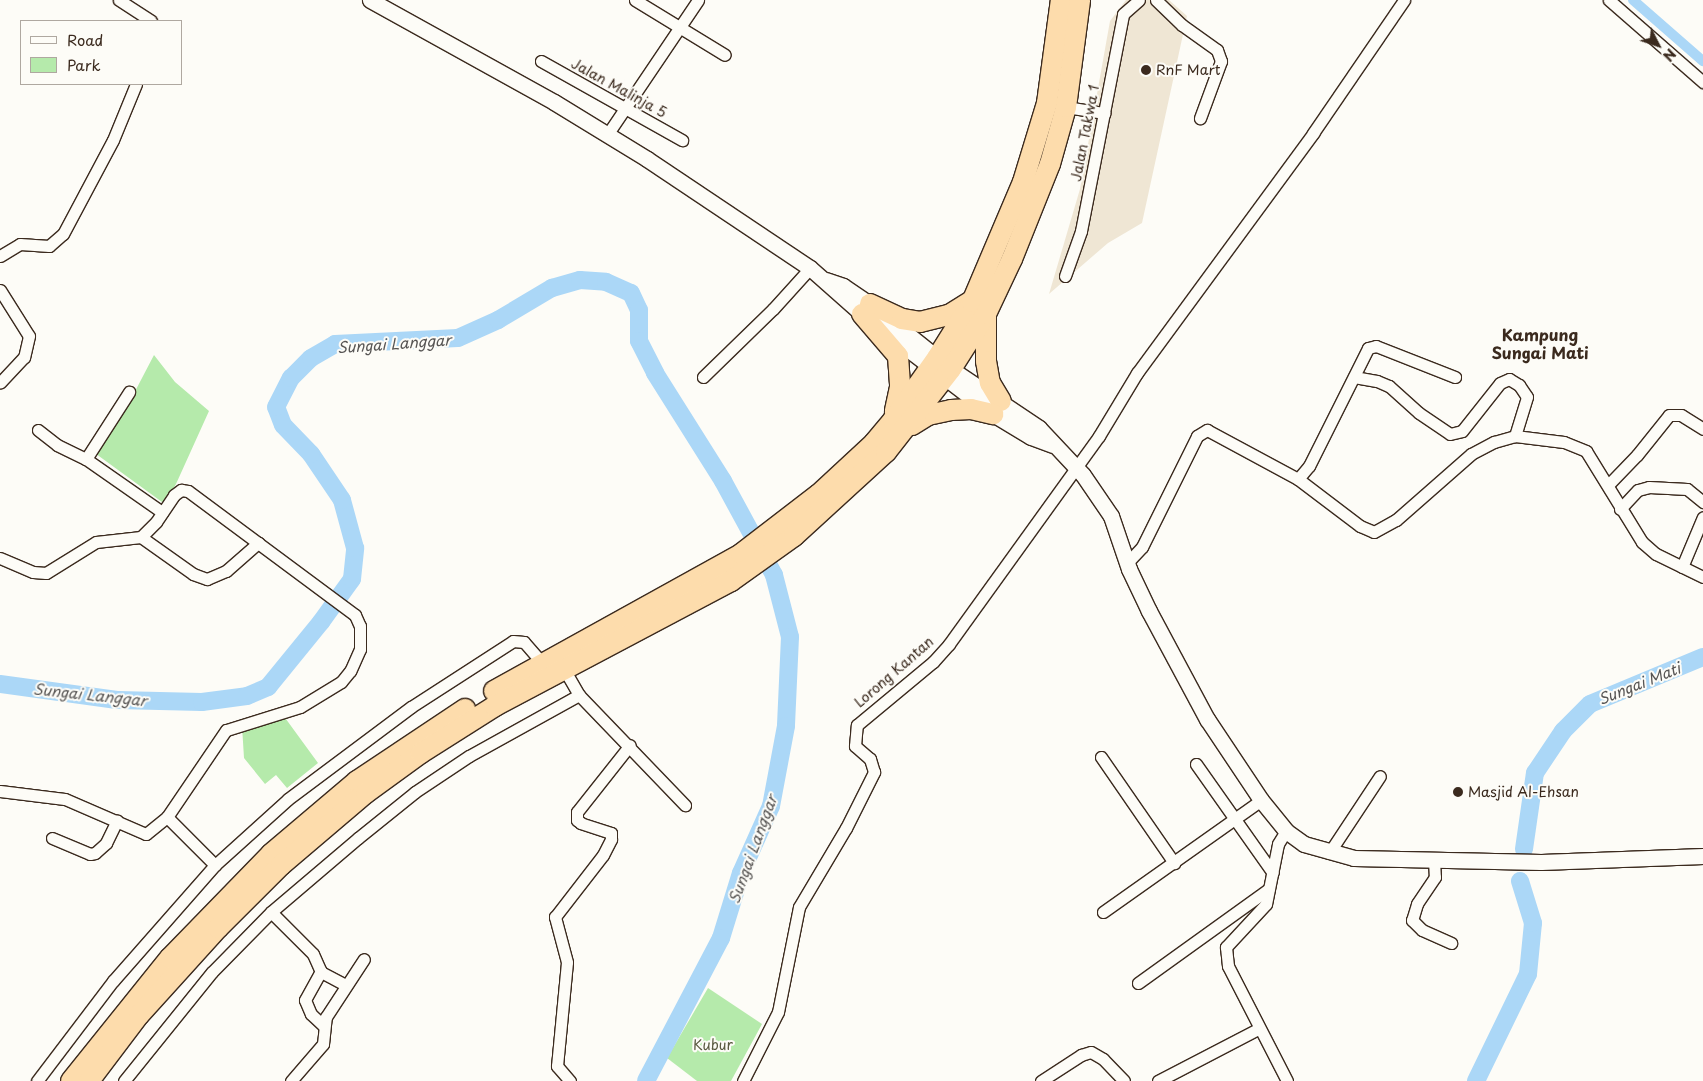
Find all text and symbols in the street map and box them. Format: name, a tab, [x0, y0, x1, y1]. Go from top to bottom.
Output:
legend	[20, 20, 182, 85]
north arrow	[1633, 20, 1683, 70]
text: Road	[67, 28, 103, 51]
text: N	[1658, 44, 1681, 66]
text: Park	[67, 53, 101, 76]
street label: Jalan Malinja 5	[569, 55, 669, 121]
place label: RnF Mart	[1156, 62, 1221, 78]
marker: RnF Mart	[1140, 64, 1152, 76]
street label: Jalan Takwa 1	[1067, 83, 1103, 183]
district label: Kampung Sungai Mati	[1491, 324, 1589, 362]
water label: Sungai Langgar	[336, 330, 452, 356]
street label: Lorong Kantan	[851, 633, 937, 711]
water label: Sungai Mati	[1595, 658, 1683, 708]
water label: Sungai Langgar	[32, 679, 148, 709]
place label: Masjid Al-Ehsan	[1468, 784, 1579, 800]
marker: Masjid Al-Ehsan	[1452, 786, 1464, 798]
water label: Sungai Langgar	[724, 792, 780, 906]
park label: Kubur	[693, 1037, 733, 1053]

